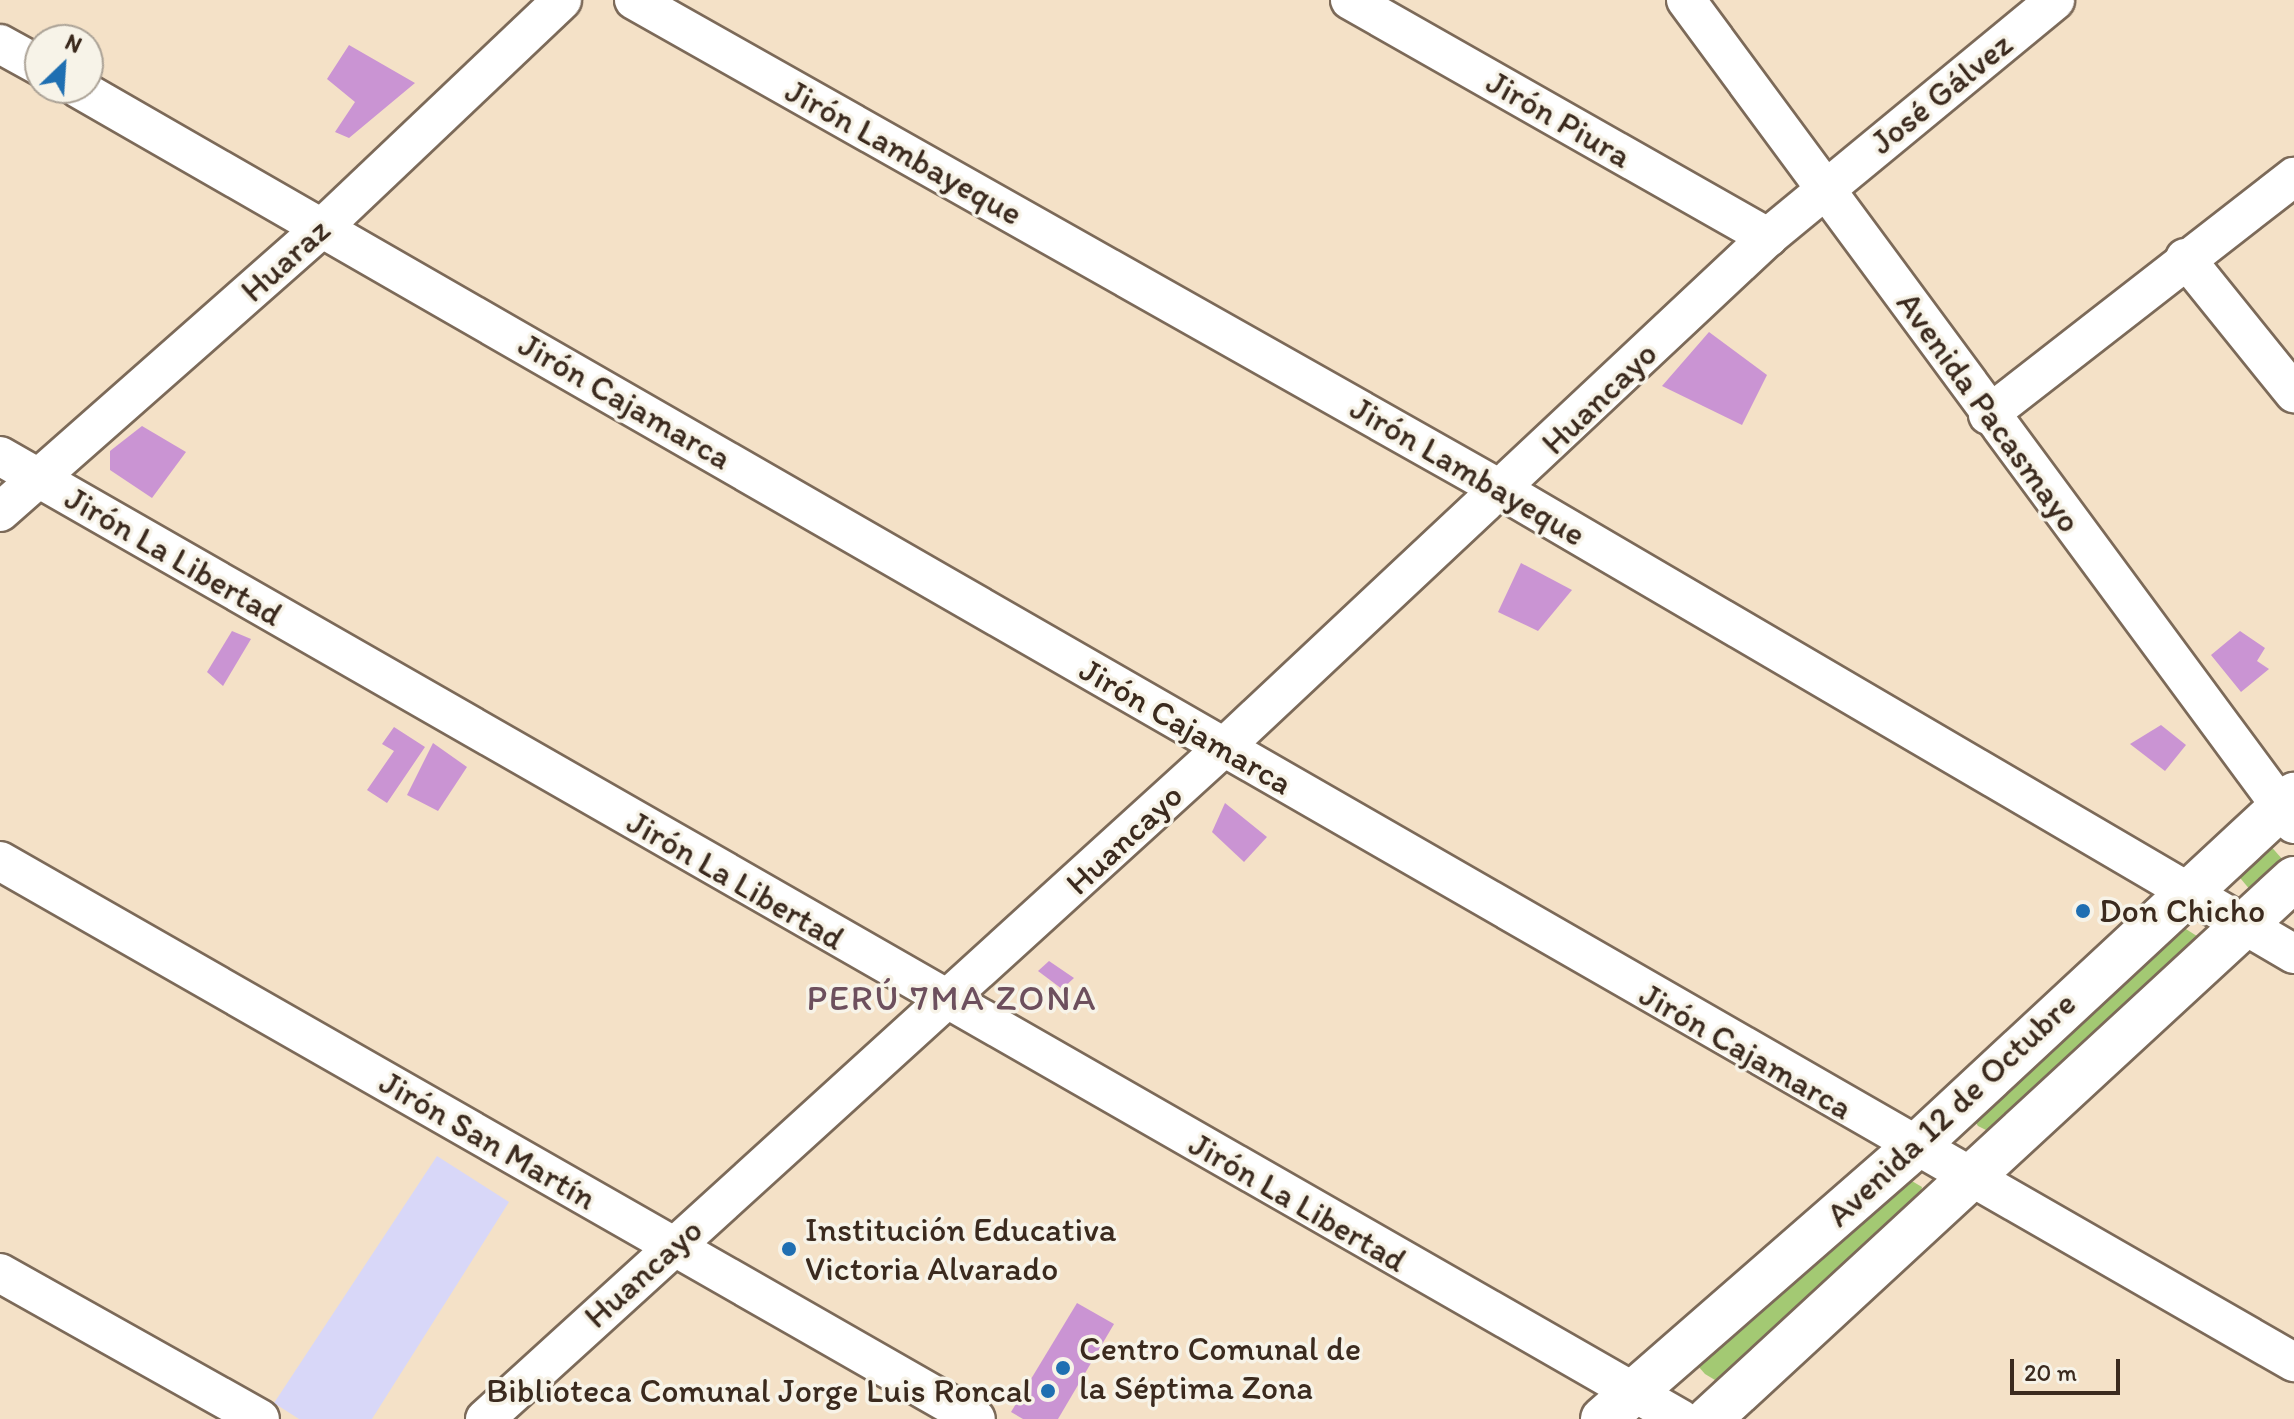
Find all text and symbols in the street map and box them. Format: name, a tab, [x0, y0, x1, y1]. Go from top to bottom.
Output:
street label: José Gálvez	[1862, 23, 2020, 163]
north arrow	[24, 24, 104, 104]
text: N	[61, 28, 86, 59]
street label: Jirón Piura	[1480, 61, 1638, 177]
street label: Jirón Lambayeque	[778, 70, 1030, 234]
street label: Huaraz	[232, 209, 338, 311]
street label: Avenida Pacasmayo	[1888, 284, 2090, 540]
street label: Jirón Cajamarca	[511, 324, 739, 478]
street label: Huancayo	[1533, 333, 1665, 463]
street label: Jirón Lambayeque	[1343, 387, 1593, 555]
street label: Jirón La Libertad	[57, 477, 291, 635]
street label: Jirón Cajamarca	[1072, 649, 1300, 803]
street label: Huancayo	[1057, 775, 1191, 903]
street label: Jirón La Libertad	[619, 801, 853, 959]
place label: Don Chicho	[2099, 891, 2265, 931]
marker: Don Chicho	[2074, 902, 2092, 920]
street label: Jirón Cajamarca	[1632, 974, 1860, 1128]
district label: PERÚ 7MA ZONA	[806, 976, 1098, 1020]
street label: Avenida 12 de Octubre	[1818, 983, 2084, 1235]
street label: Jirón San Martín	[372, 1061, 604, 1219]
street label: Jirón La Libertad	[1181, 1123, 1415, 1281]
street label: Huancayo	[576, 1209, 710, 1337]
place label: Institución Educativa Victoria Alvarado	[805, 1209, 1117, 1288]
marker: Institución Educativa Victoria Alvarado	[780, 1240, 798, 1258]
place label: Centro Comunal de la Séptima Zona	[1079, 1328, 1362, 1408]
scale bar	[2014, 1343, 2124, 1393]
text: 20 m	[2024, 1358, 2077, 1387]
marker: Centro Comunal de la Séptima Zona	[1054, 1359, 1072, 1377]
place label: Biblioteca Comunal Jorge Luis Roncal	[485, 1371, 1032, 1411]
marker: Biblioteca Comunal Jorge Luis Roncal	[1039, 1382, 1057, 1400]

